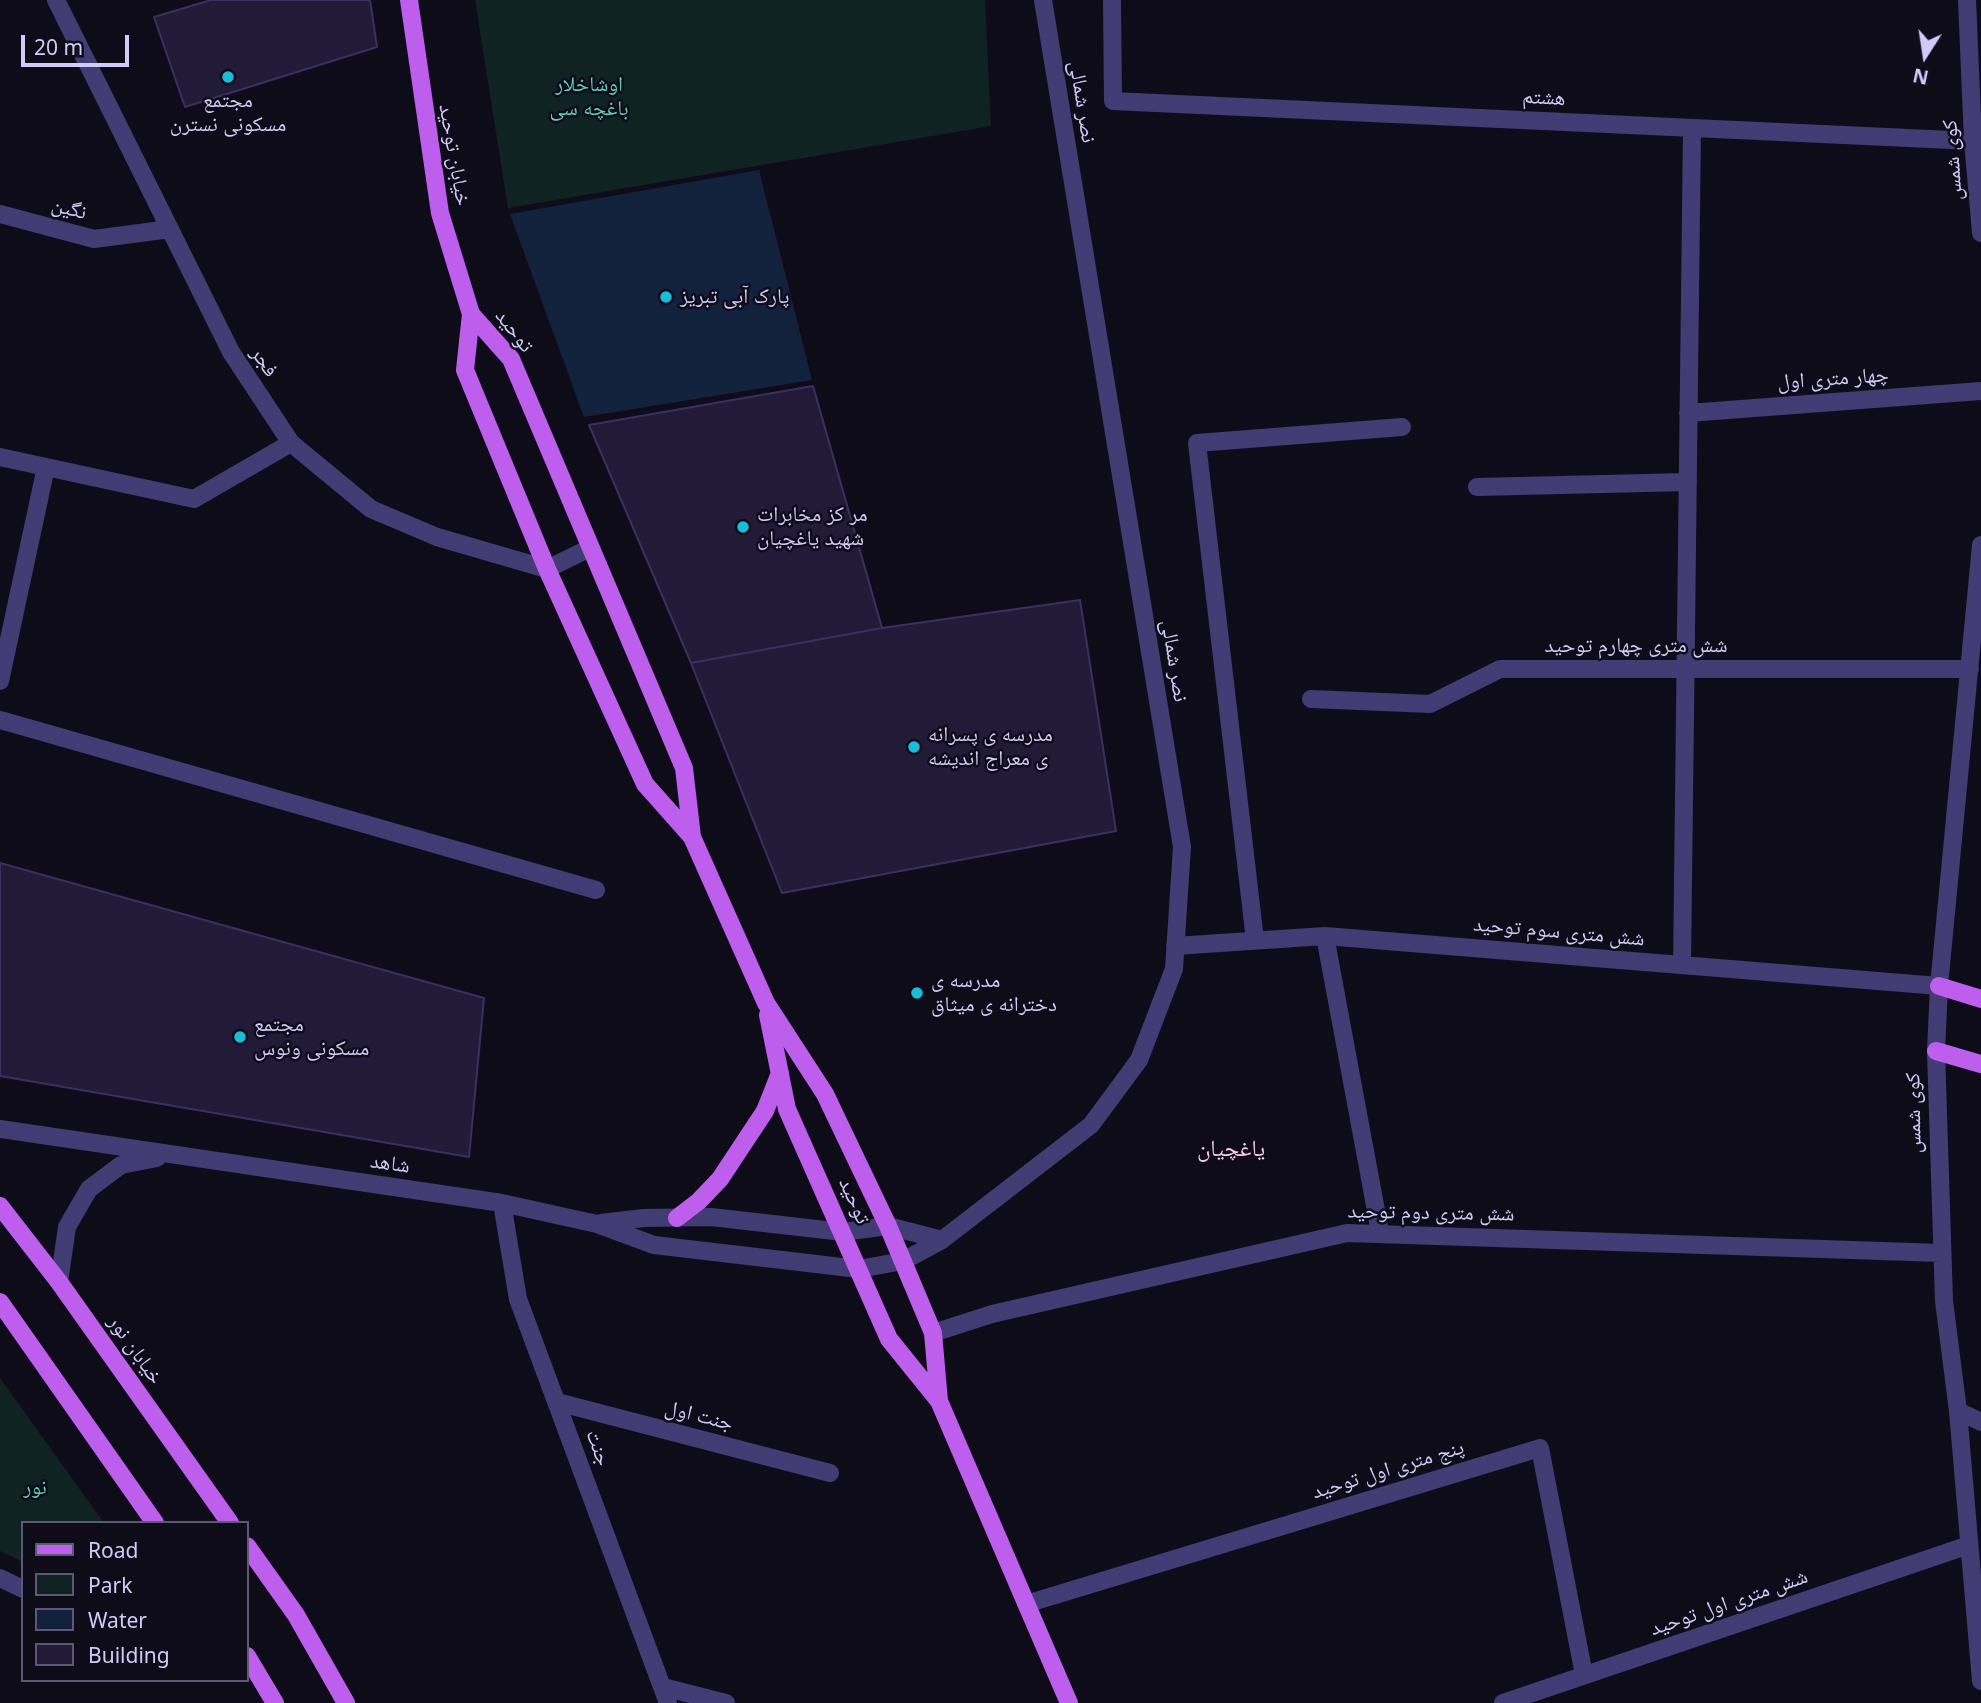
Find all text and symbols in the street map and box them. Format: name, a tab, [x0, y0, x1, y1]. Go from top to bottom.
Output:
scale bar	[24, 21, 133, 65]
north arrow	[1890, 21, 1960, 91]
text: 20 m	[34, 33, 83, 61]
street label: نصر شمالی	[1063, 59, 1101, 145]
text: N	[1910, 62, 1931, 91]
marker: مجتمع مسکونی نسترن	[220, 69, 236, 85]
park label: اوشاخلار باغچه سی	[550, 72, 628, 122]
street label: هشتم	[1522, 84, 1566, 112]
place label: مجتمع مسکونی نسترن	[170, 88, 286, 138]
street label: خیابان توحید	[433, 102, 475, 208]
street label: کوی شمس	[1938, 119, 1968, 201]
street label: نگین	[49, 192, 89, 226]
place label: پارک آبی تبریز	[680, 284, 789, 310]
marker: پارک آبی تبریز	[658, 289, 674, 305]
street label: توحید	[489, 304, 539, 358]
street label: فجر	[245, 342, 283, 382]
street label: چهار متری اول	[1776, 363, 1890, 395]
place label: مر کز مخابرات شهید یاغچیان	[757, 502, 868, 552]
marker: مر کز مخابرات شهید یاغچیان	[735, 519, 751, 535]
street label: نصر شمالی	[1155, 618, 1193, 704]
street label: شش متری چهارم توحید	[1544, 633, 1728, 659]
place label: مدرسه ی پسرانه ی معراج اندیشه	[928, 722, 1053, 772]
marker: مدرسه ی پسرانه ی معراج اندیشه	[906, 739, 922, 755]
street label: شش متری سوم توحید	[1472, 912, 1646, 952]
place label: مدرسه ی دخترانه ی میثاق	[931, 968, 1057, 1018]
marker: مدرسه ی دخترانه ی میثاق	[909, 985, 925, 1001]
place label: مجتمع مسکونی ونوس	[254, 1012, 369, 1062]
marker: مجتمع مسکونی ونوس	[232, 1029, 248, 1045]
street label: کوی شمس	[1901, 1072, 1927, 1154]
district label: یاغچیان	[1197, 1135, 1265, 1163]
street label: شاهد	[369, 1149, 411, 1179]
street label: توحید	[833, 1174, 875, 1228]
street label: شش متری دوم توحید	[1347, 1199, 1515, 1227]
street label: خیابان نور	[102, 1311, 168, 1389]
street label: جنت اول	[662, 1395, 736, 1437]
street label: جنت	[580, 1426, 616, 1470]
street label: پنج متری اول توحید	[1309, 1435, 1467, 1505]
park label: نور	[23, 1475, 47, 1501]
legend	[21, 1521, 248, 1682]
text: Road	[88, 1536, 138, 1564]
street label: شش متری اول توحید	[1647, 1564, 1811, 1642]
text: Park	[88, 1571, 132, 1599]
text: Water	[88, 1606, 147, 1634]
text: Building	[88, 1641, 170, 1669]

